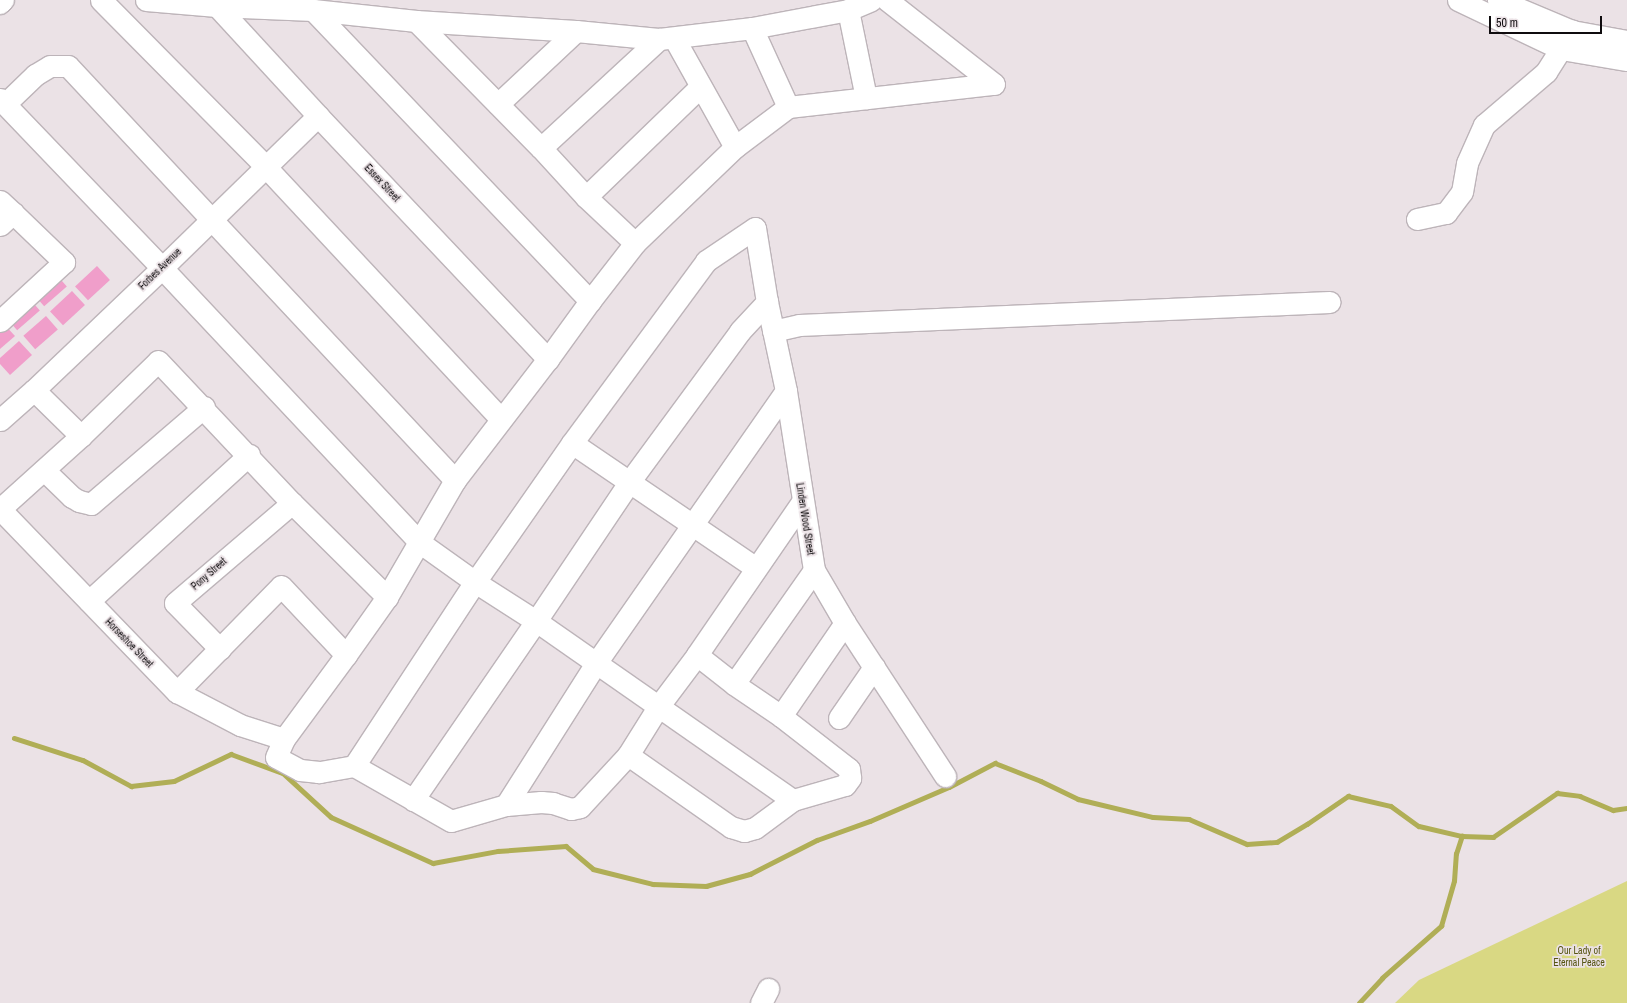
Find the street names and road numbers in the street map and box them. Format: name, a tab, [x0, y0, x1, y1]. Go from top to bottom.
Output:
street label: Essex Street	[362, 162, 402, 204]
street label: Forbes Avenue	[136, 246, 184, 292]
street label: Linden Wood Street	[793, 482, 817, 556]
street label: Pony Street	[189, 555, 229, 593]
street label: Horseshoe Street	[103, 616, 155, 670]

